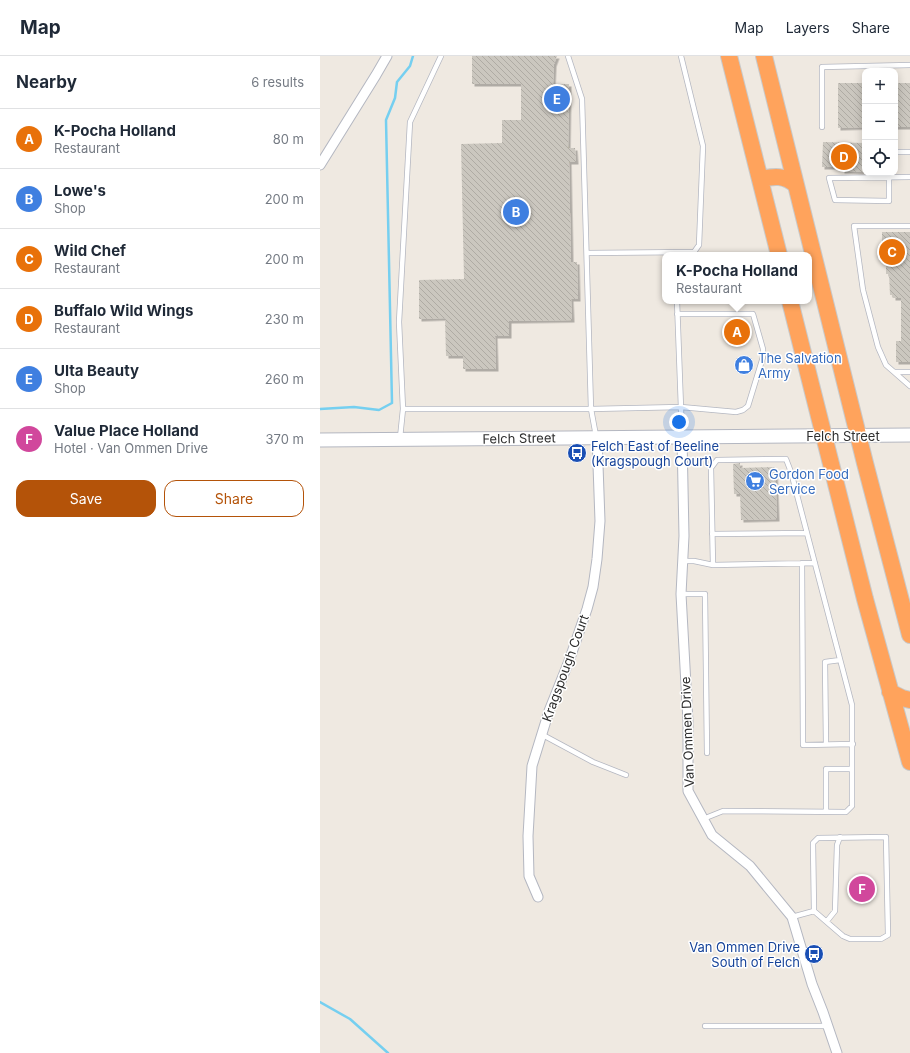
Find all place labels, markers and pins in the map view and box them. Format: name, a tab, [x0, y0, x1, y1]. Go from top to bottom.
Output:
pin: E	[544, 84, 570, 114]
pin: D	[831, 142, 857, 172]
pin: B	[503, 197, 529, 227]
pin: C	[879, 237, 905, 267]
pin: A	[724, 317, 750, 347]
place label: The Salvation Army	[758, 350, 842, 381]
shop icon: The Salvation Army	[733, 354, 755, 376]
place label: Felch East of Beeline (Kragspough Court)	[591, 438, 719, 469]
bus stop icon: Felch East of Beeline (Kragspough Court)	[566, 442, 588, 464]
place label: Gordon Food Service	[769, 466, 849, 497]
supermarket icon: Gordon Food Service	[744, 470, 766, 492]
pin: F	[849, 874, 875, 904]
place label: Van Ommen Drive South of Felch	[689, 939, 800, 970]
bus stop icon: Van Ommen Drive South of Felch	[803, 943, 825, 965]

